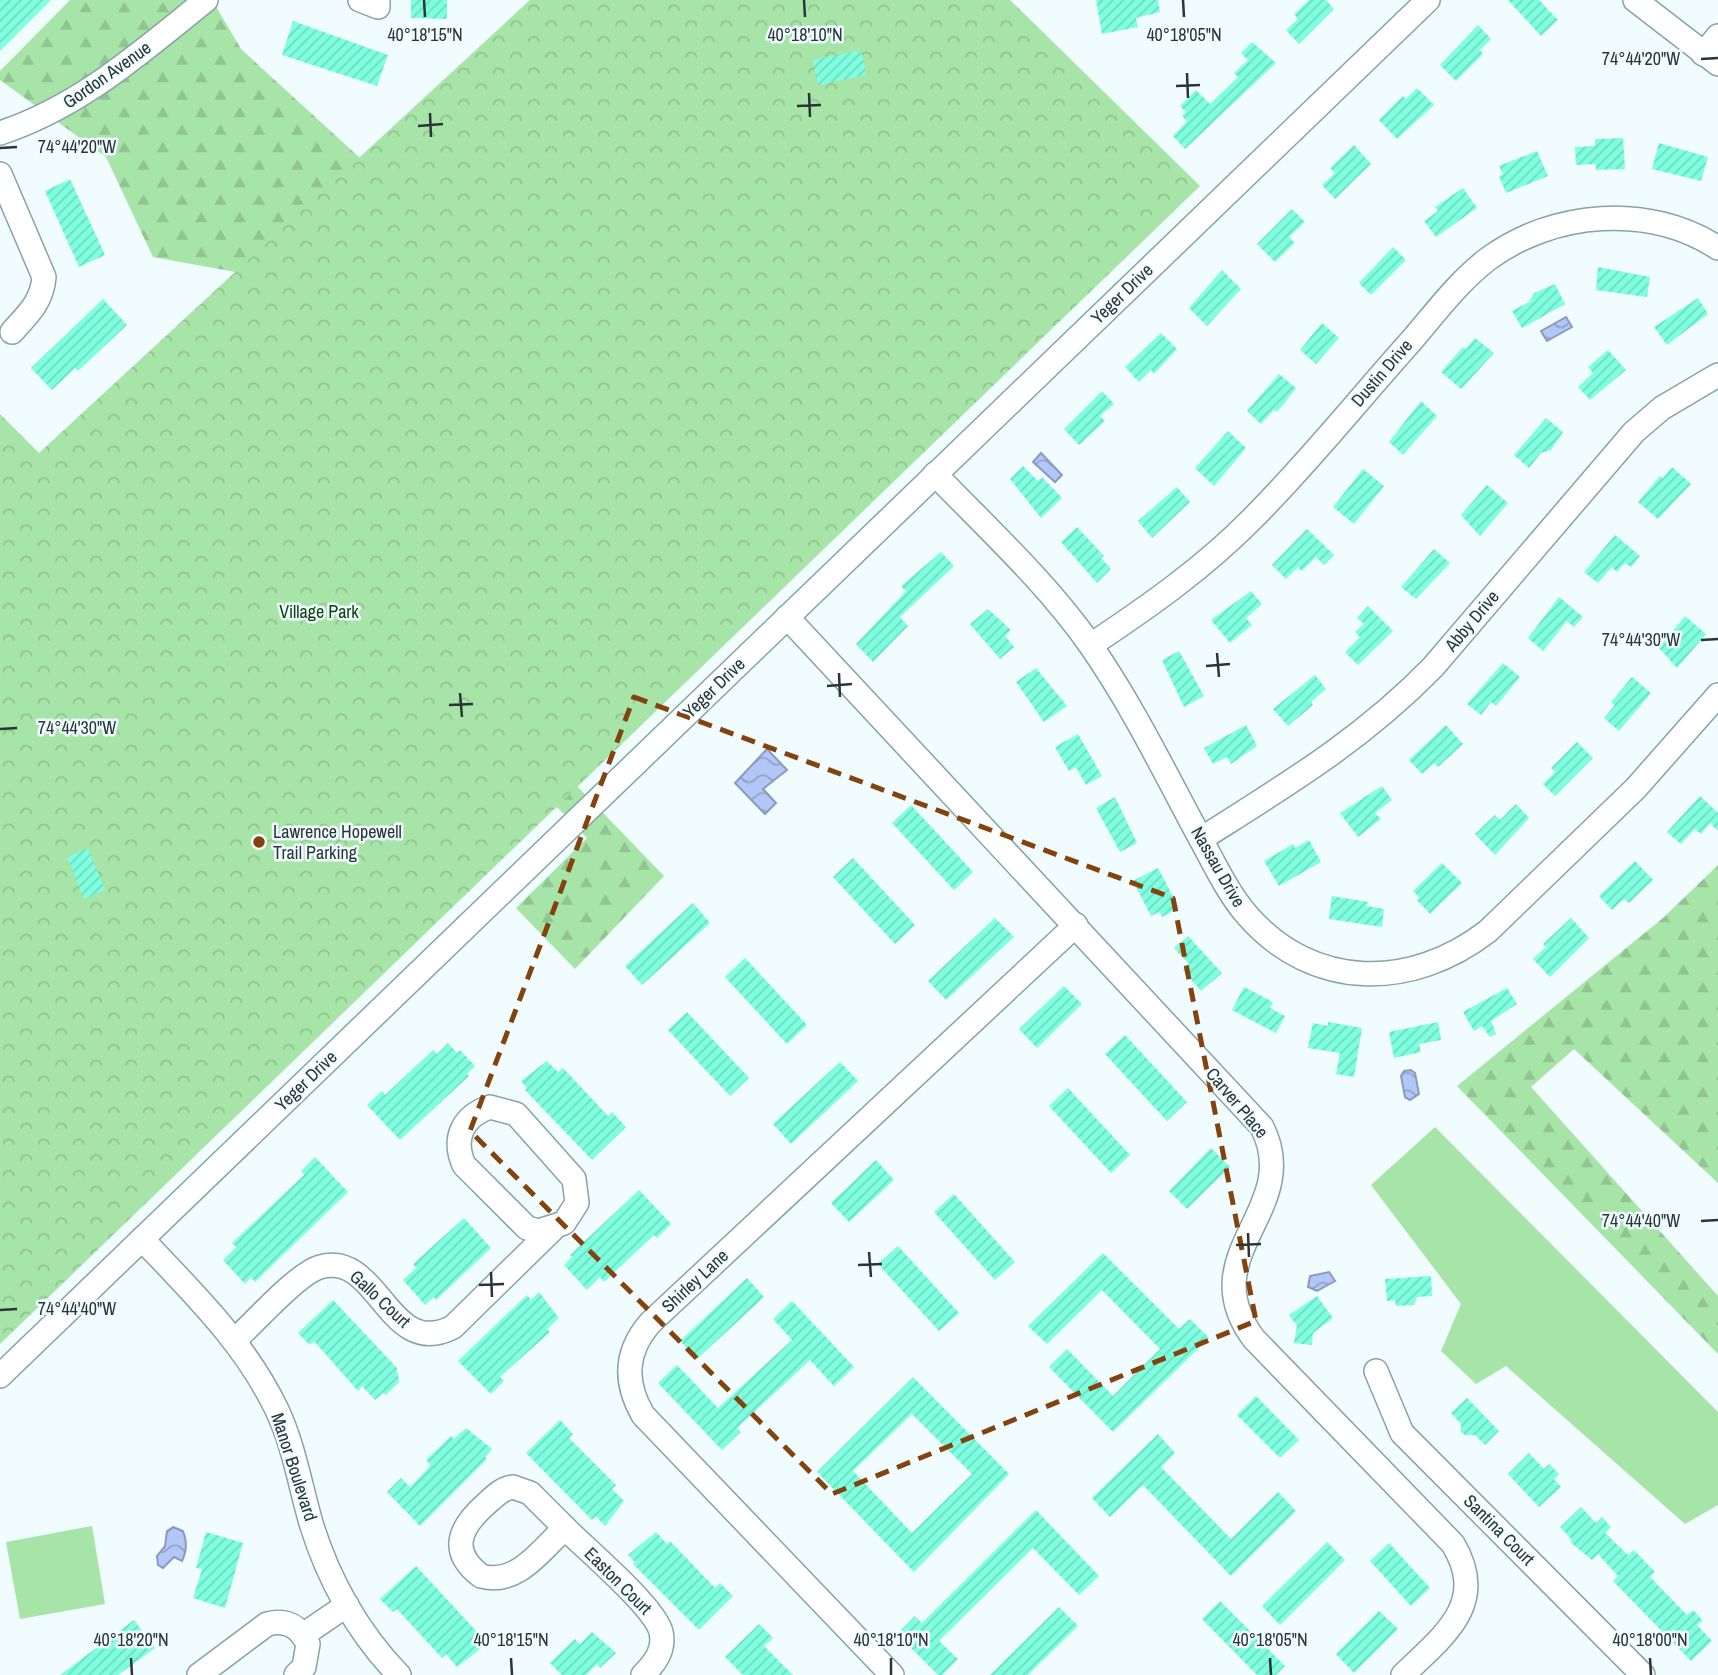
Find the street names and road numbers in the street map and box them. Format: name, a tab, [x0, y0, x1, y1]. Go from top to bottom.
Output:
street label: Gordon Avenue	[58, 35, 156, 114]
street label: Yeger Drive	[1085, 258, 1158, 330]
street label: Dustin Drive	[1345, 334, 1418, 412]
street label: Abby Drive	[1438, 585, 1505, 657]
street label: Yeger Drive	[677, 652, 750, 724]
street label: Nassau Drive	[1185, 822, 1252, 912]
street label: Yeger Drive	[269, 1045, 342, 1117]
street label: Carver Place	[1200, 1062, 1274, 1143]
street label: Shirley Lane	[656, 1243, 733, 1318]
street label: Gallo Court	[345, 1264, 416, 1333]
street label: Manor Boulevard	[265, 1410, 324, 1524]
street label: Santina Court	[1458, 1489, 1540, 1571]
street label: Easton Court	[579, 1541, 658, 1620]

